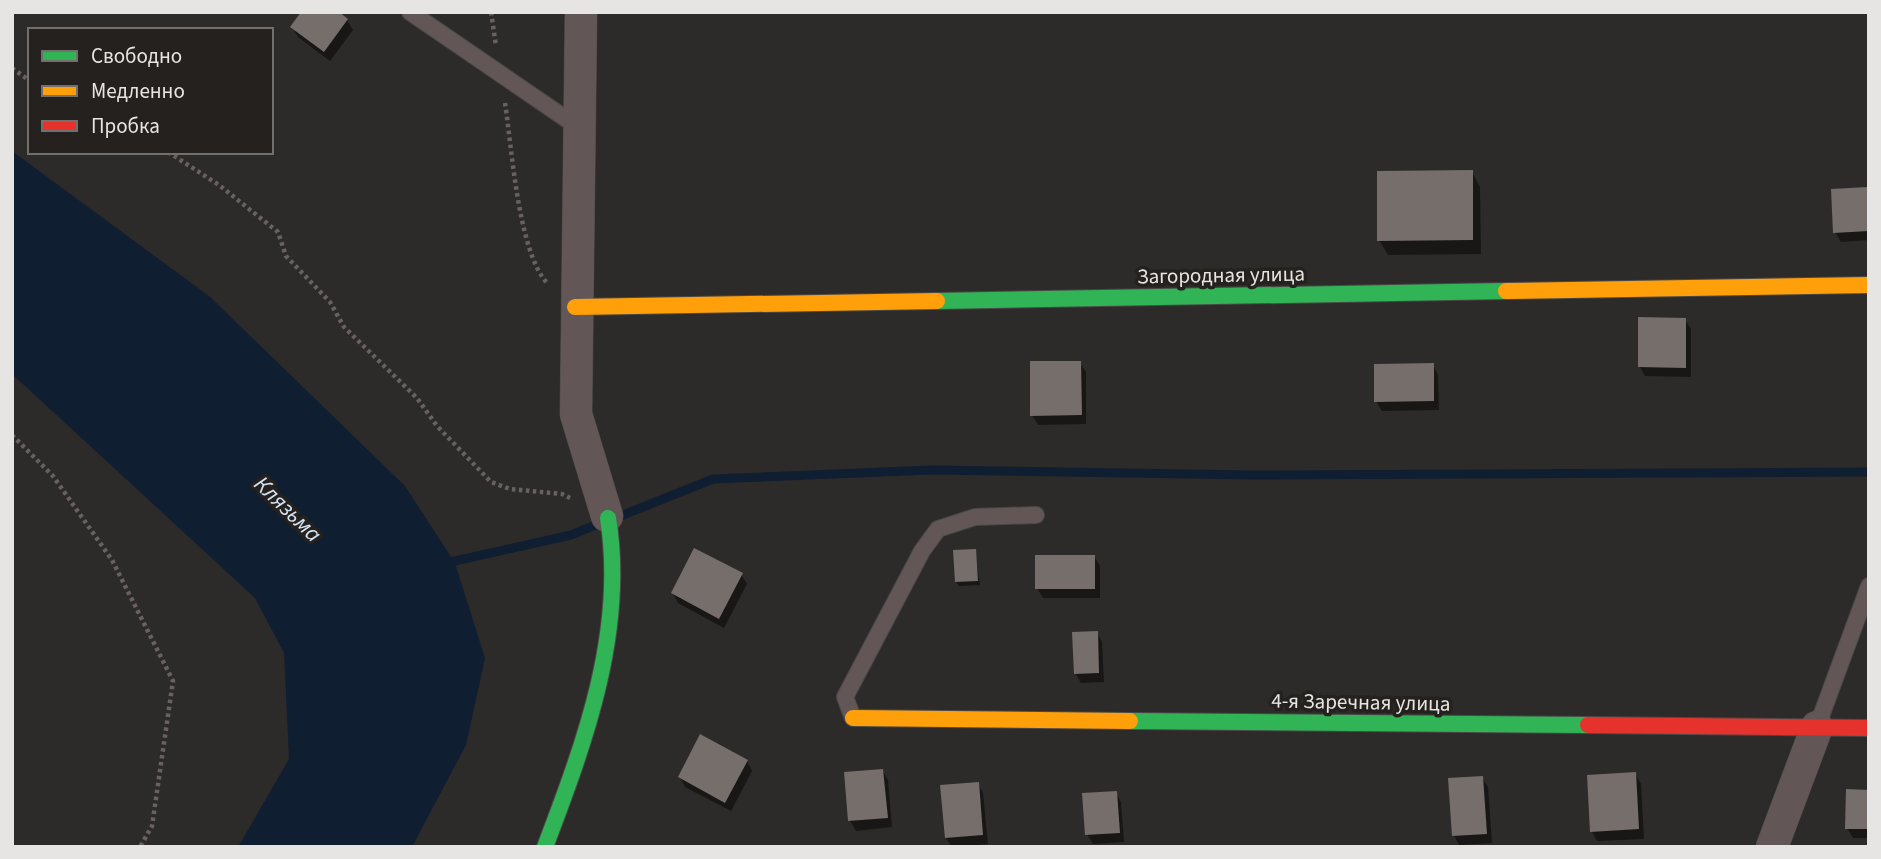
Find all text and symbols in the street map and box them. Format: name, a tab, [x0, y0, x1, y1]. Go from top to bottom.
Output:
legend	[28, 28, 273, 154]
text: Свободно	[91, 41, 182, 71]
text: Медленно	[91, 76, 185, 106]
text: Пробка	[91, 111, 160, 141]
street label: Загородная улица	[1137, 259, 1305, 291]
water label: Клязьма	[247, 468, 329, 550]
street label: 4-я Заречная улица	[1271, 685, 1451, 719]

